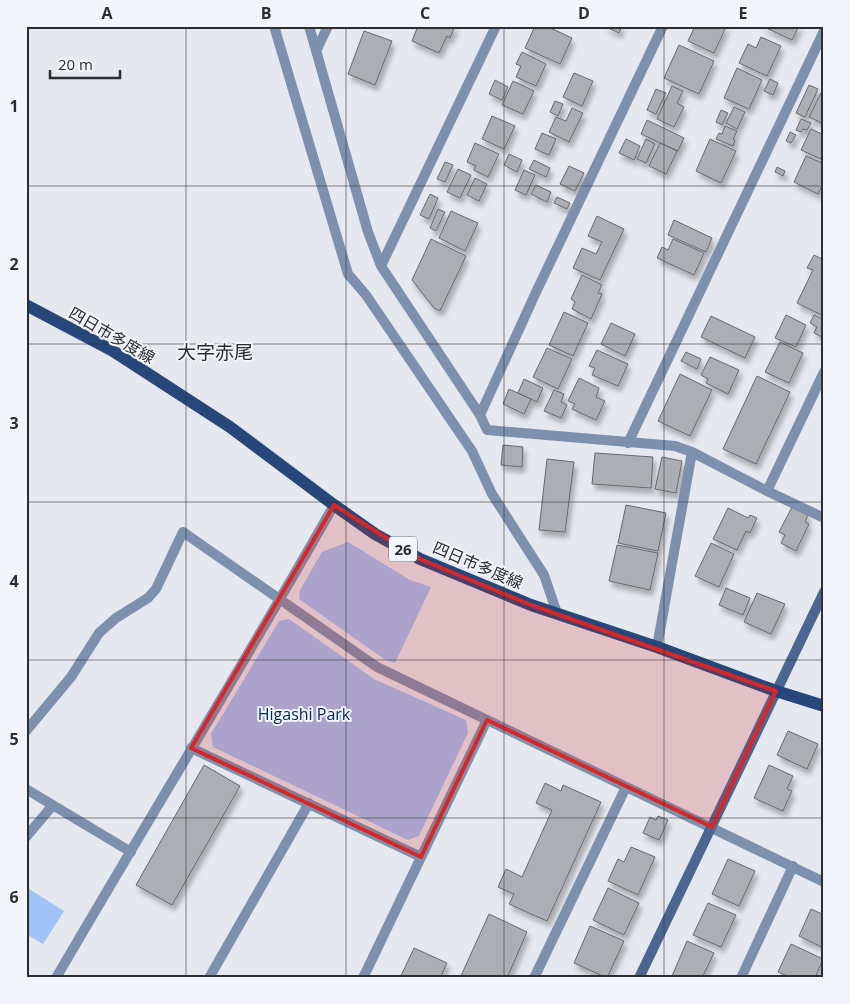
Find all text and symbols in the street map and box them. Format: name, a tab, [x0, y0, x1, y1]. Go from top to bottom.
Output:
text: A	[101, 2, 113, 24]
text: B	[261, 2, 271, 24]
text: C	[420, 2, 430, 24]
text: D	[578, 2, 590, 24]
text: E	[739, 2, 748, 24]
scale bar	[50, 48, 120, 80]
text: 20 m	[58, 54, 93, 74]
text: 1	[9, 95, 19, 117]
text: 2	[9, 253, 19, 275]
street label: 四日市多度線	[65, 301, 159, 369]
district label: 大字赤尾	[177, 339, 253, 365]
text: 3	[9, 412, 19, 434]
road number: 26	[389, 536, 417, 562]
street label: 四日市多度線	[430, 536, 526, 594]
text: 4	[9, 570, 19, 592]
park label: Higashi Park	[258, 703, 351, 725]
text: 5	[9, 728, 19, 750]
text: 6	[9, 886, 19, 908]

